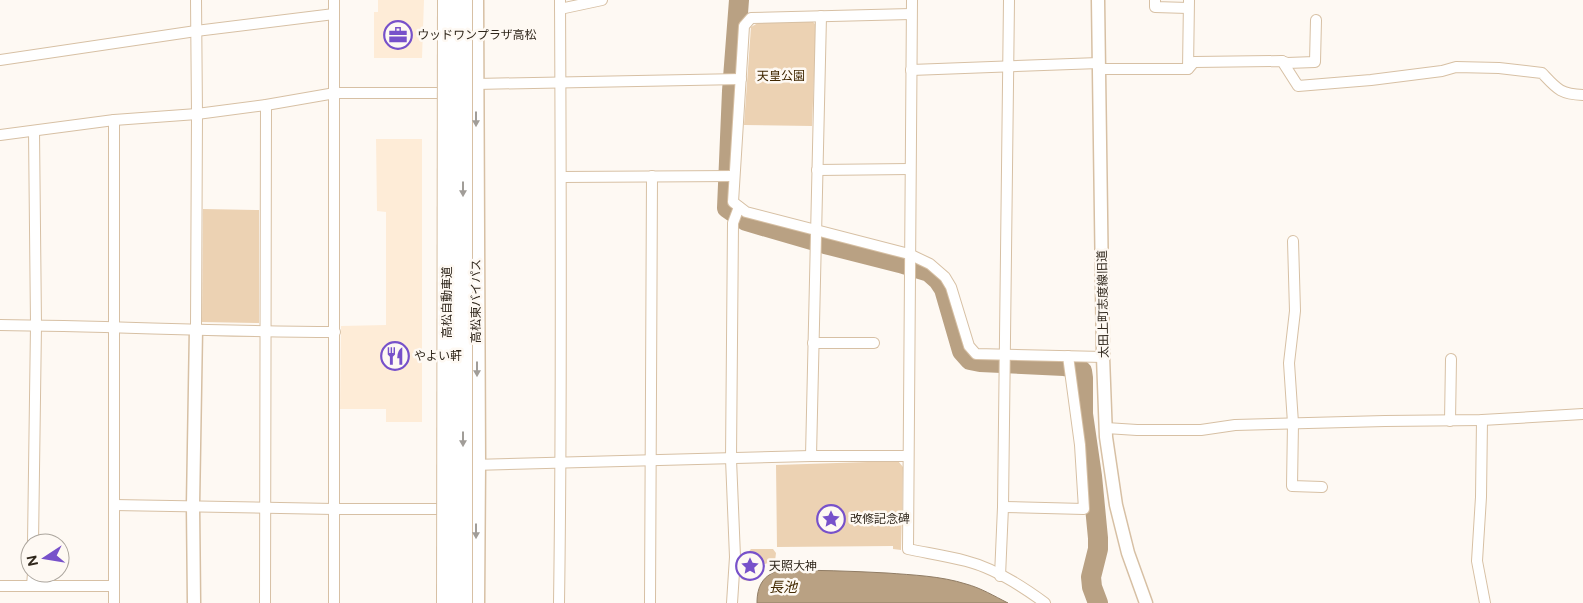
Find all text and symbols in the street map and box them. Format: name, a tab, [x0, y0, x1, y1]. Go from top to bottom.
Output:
office icon: ウッドワンプラザ高松	[383, 20, 413, 50]
place label: ウッドワンプラザ高松	[417, 28, 537, 42]
park label: 天皇公園	[757, 69, 805, 83]
one-way arrow	[472, 111, 480, 127]
one-way arrow	[459, 181, 467, 197]
street label: 太田上町志度線旧道	[1095, 250, 1111, 358]
street label: 高松東バイパス	[469, 259, 483, 343]
street label: 高松自動車道	[440, 266, 454, 338]
restaurant icon: やよい軒	[380, 341, 410, 371]
place label: やよい軒	[414, 349, 462, 363]
one-way arrow	[473, 361, 481, 377]
one-way arrow	[459, 431, 467, 447]
place icon: 改修記念碑	[816, 504, 846, 534]
place label: 改修記念碑	[850, 512, 910, 526]
one-way arrow	[472, 523, 480, 539]
north arrow	[20, 533, 70, 583]
place icon: 天照大神	[735, 551, 765, 581]
text: N	[23, 554, 42, 568]
place label: 天照大神	[769, 559, 817, 573]
water label: 長池	[769, 579, 799, 596]

